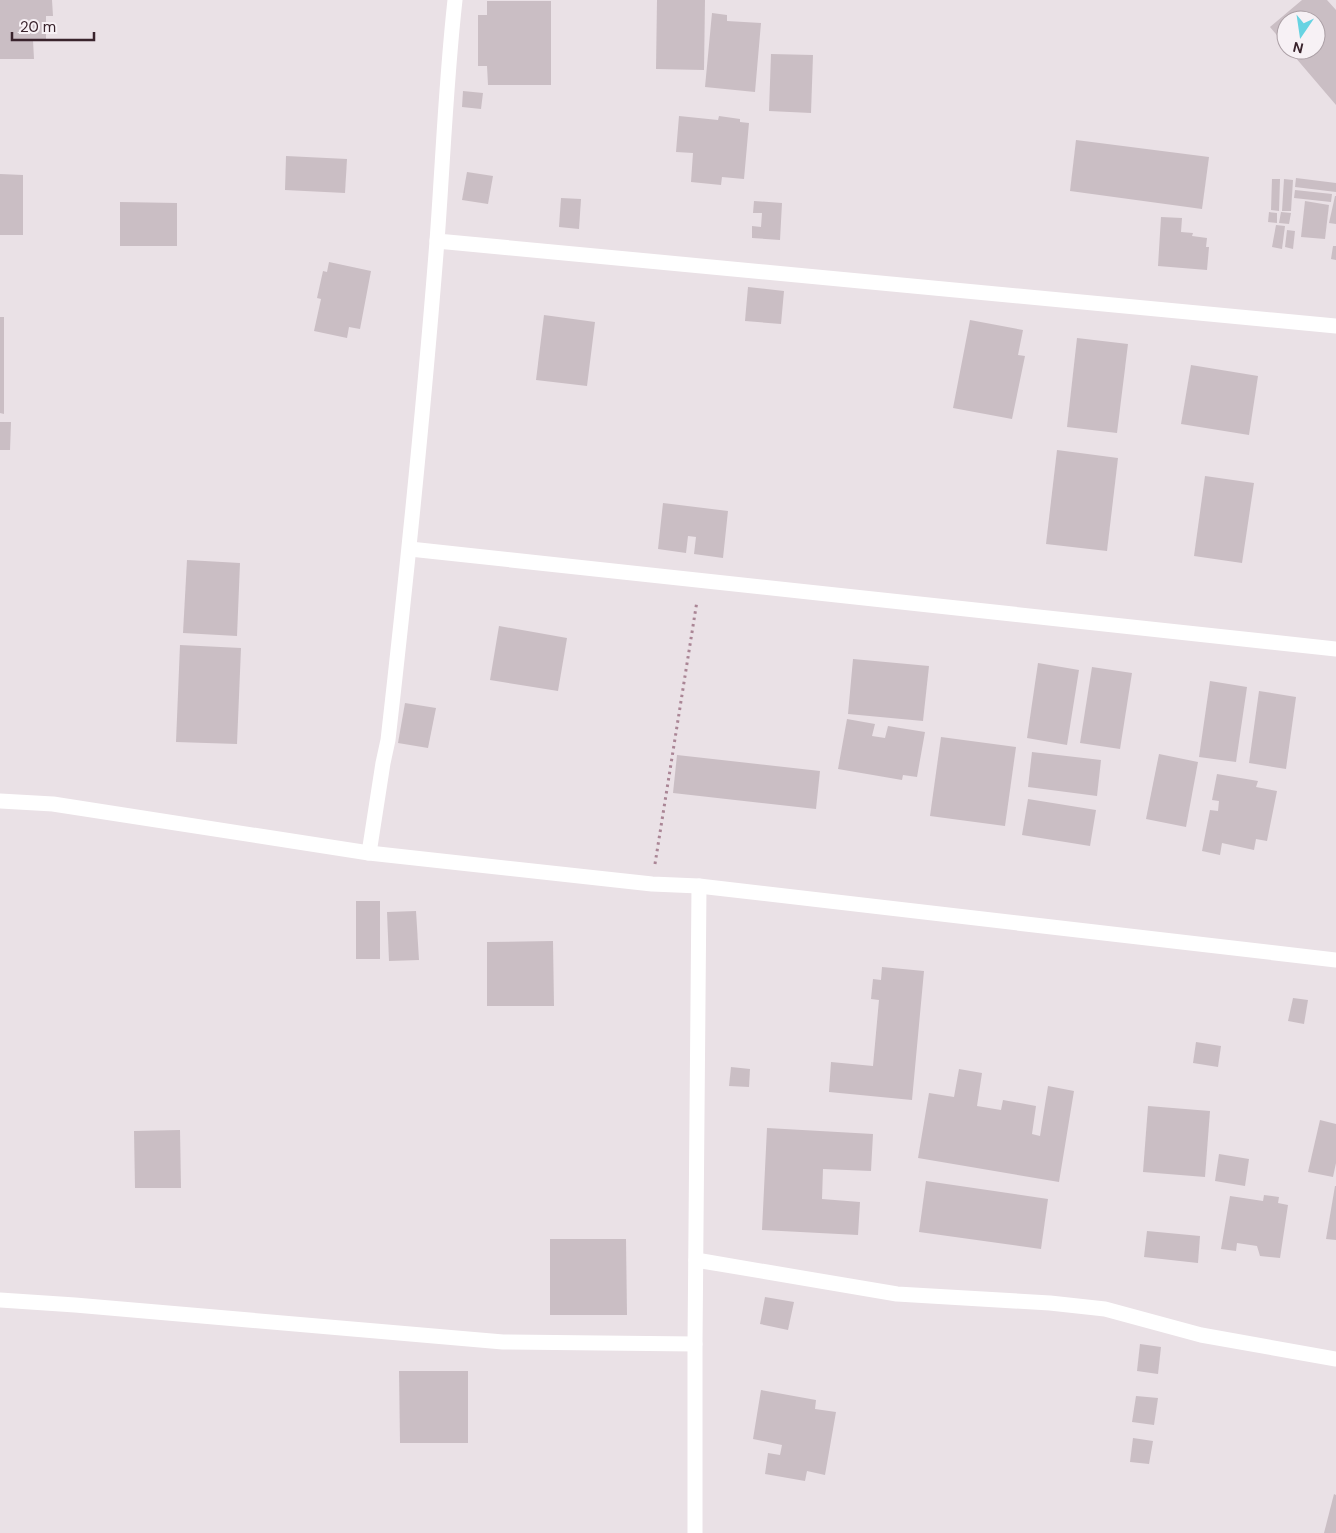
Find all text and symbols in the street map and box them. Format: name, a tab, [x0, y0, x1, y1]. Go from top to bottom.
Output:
scale bar	[12, 10, 95, 42]
north arrow	[1276, 10, 1326, 60]
text: 20 m	[20, 17, 56, 37]
text: N	[1291, 38, 1305, 58]

